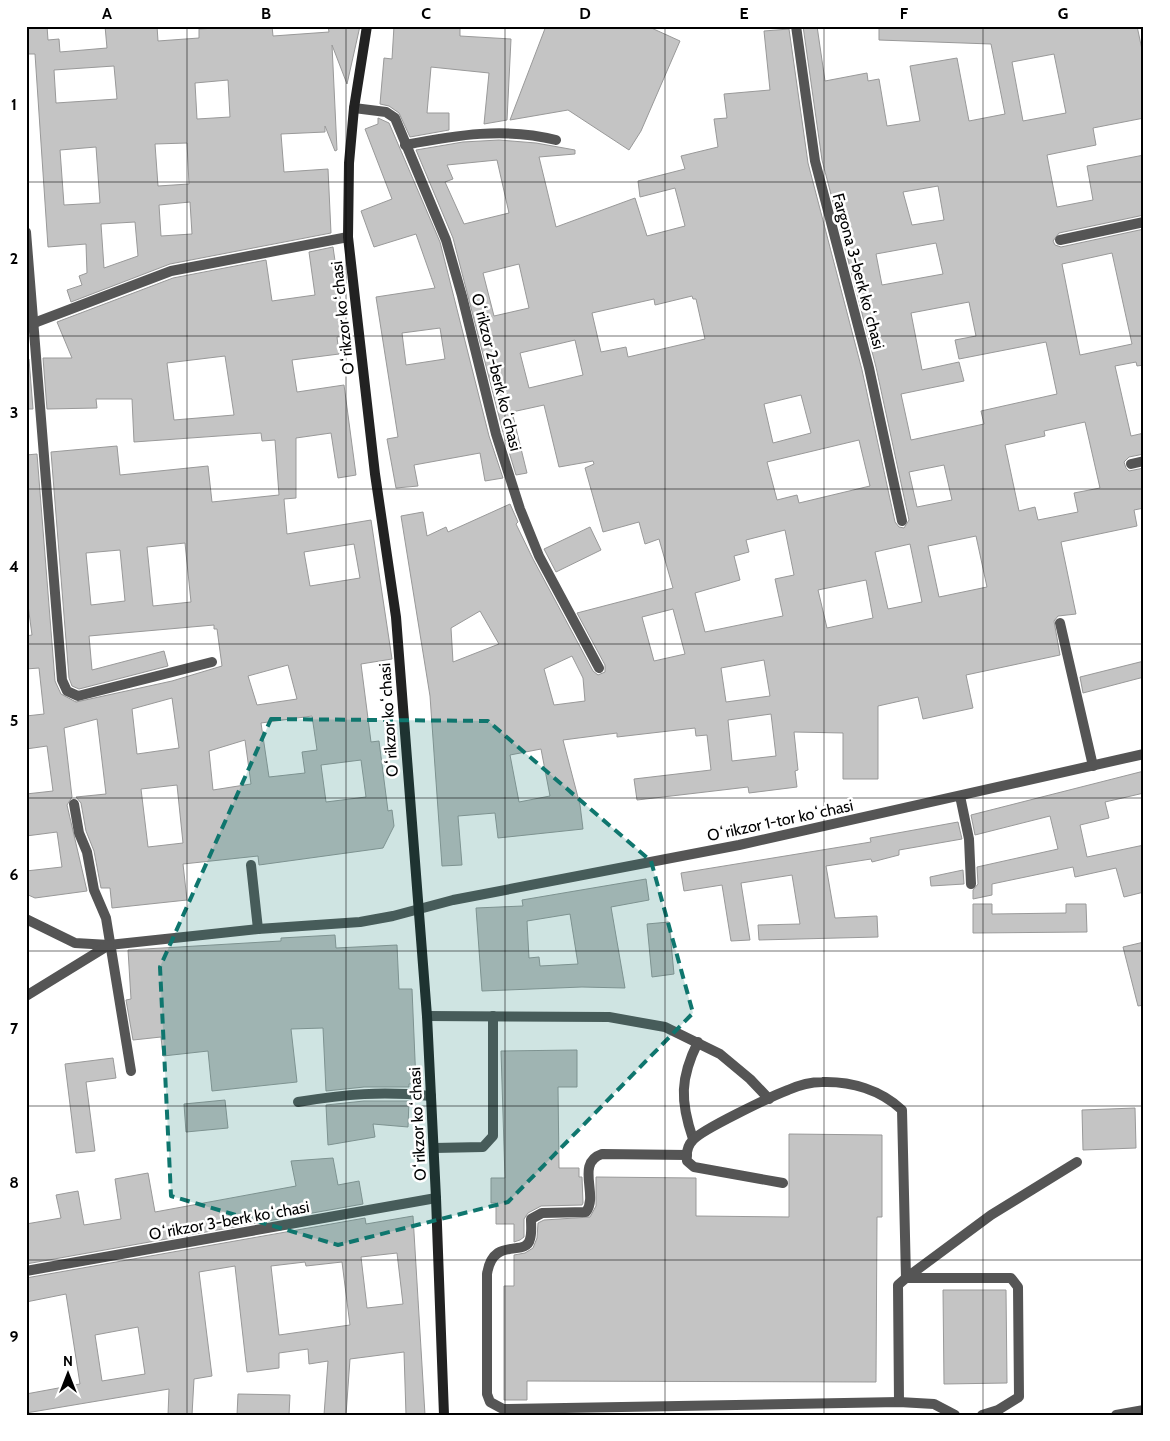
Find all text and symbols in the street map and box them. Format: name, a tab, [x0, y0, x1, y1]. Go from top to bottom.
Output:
text: A	[102, 4, 112, 23]
text: B	[261, 4, 271, 23]
text: C	[421, 4, 431, 23]
text: D	[579, 4, 591, 23]
text: E	[739, 4, 749, 23]
text: F	[900, 4, 909, 23]
text: G	[1058, 4, 1068, 23]
text: 1	[11, 95, 17, 114]
street label: Fargona 3-berk koʻchasi	[829, 191, 888, 351]
text: 2	[10, 249, 18, 268]
street label: Oʻrikzor koʻchasi	[327, 260, 358, 376]
street label: Oʻrikzor 2-berk koʻchasi	[468, 291, 525, 453]
text: 3	[10, 403, 18, 422]
text: 4	[9, 557, 19, 576]
street label: Oʻrikzor koʻchasi	[375, 662, 402, 778]
text: 5	[10, 711, 18, 730]
street label: Oʻrikzor 1-tor koʻchasi	[705, 796, 855, 845]
text: 6	[10, 865, 19, 884]
text: 7	[10, 1019, 19, 1038]
street label: Oʻrikzor koʻchasi	[405, 1067, 430, 1181]
text: 8	[9, 1173, 19, 1192]
street label: Oʻrikzor 3-berk koʻchasi	[147, 1197, 311, 1244]
text: 9	[10, 1327, 19, 1346]
north arrow	[42, 1348, 92, 1398]
text: N	[63, 1352, 73, 1370]

